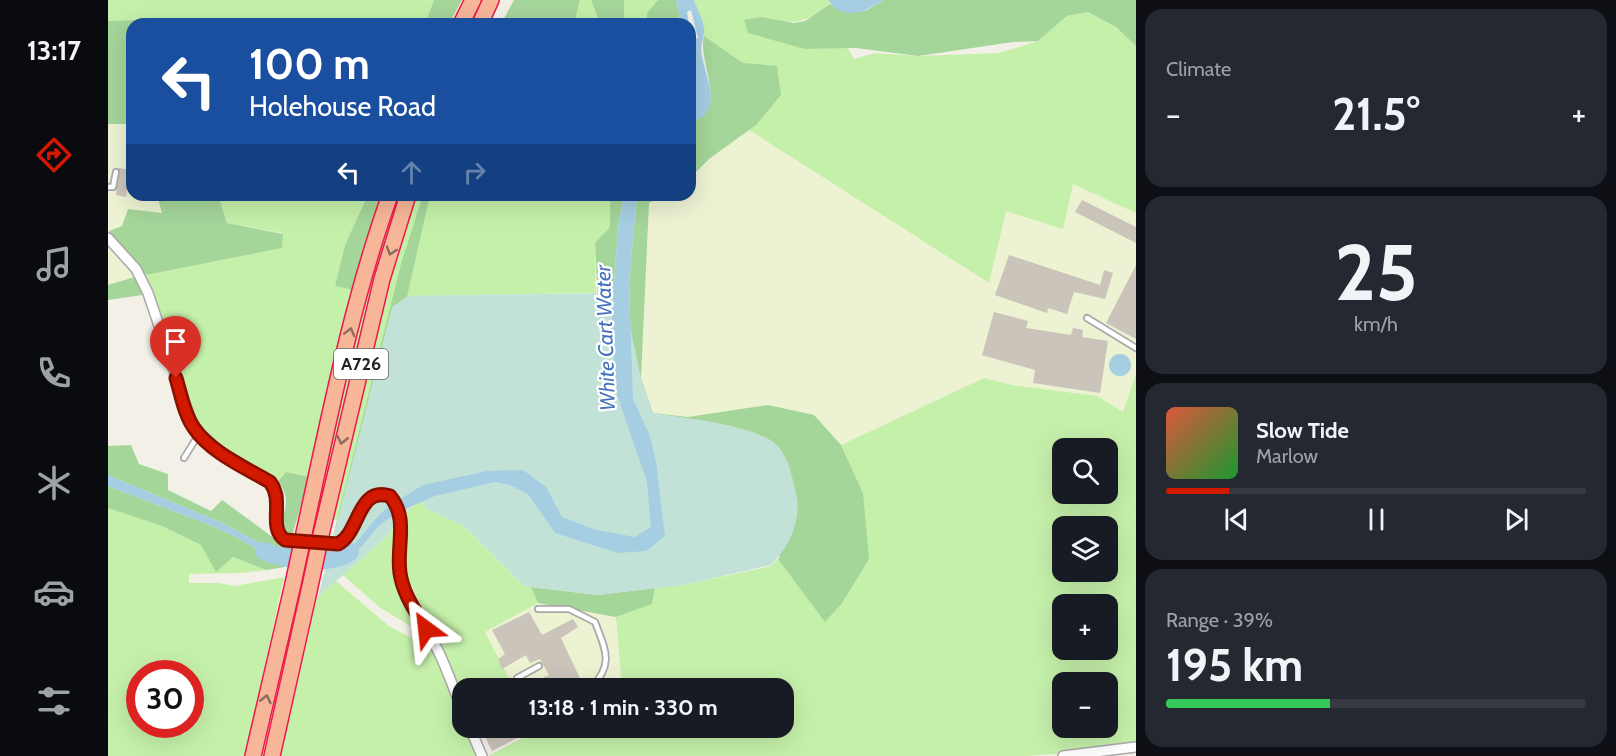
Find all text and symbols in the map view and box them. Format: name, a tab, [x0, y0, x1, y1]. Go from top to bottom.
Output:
text: 13:17	[27, 34, 81, 67]
text: 100 m	[249, 38, 370, 90]
icon: left	[150, 42, 228, 120]
text: Climate	[1166, 57, 1231, 81]
text: 21.5°	[1332, 87, 1420, 141]
text: Holehouse Road	[249, 90, 436, 123]
text: −	[1166, 94, 1181, 134]
text: +	[1571, 94, 1586, 134]
icon: directions	[33, 134, 75, 176]
icon: left	[332, 156, 365, 189]
icon: ahead	[395, 156, 428, 189]
icon: right	[458, 156, 491, 189]
text: 25	[1334, 225, 1418, 320]
icon: music	[33, 243, 75, 285]
one-way arrow	[386, 245, 398, 256]
water label: White Cart Water	[590, 263, 620, 411]
text: km/h	[1354, 312, 1398, 336]
pin	[150, 316, 201, 378]
icon: arrive	[159, 325, 192, 358]
one-way arrow	[343, 328, 356, 338]
road number: A726	[334, 349, 388, 379]
icon: phone	[33, 352, 75, 394]
text: Slow Tide	[1256, 417, 1349, 444]
one-way arrow	[337, 434, 350, 444]
map controls	[1052, 438, 1118, 738]
button: search	[1052, 438, 1118, 504]
text: Marlow	[1256, 444, 1318, 468]
icon: climate	[33, 462, 75, 504]
icon: previous	[1220, 503, 1253, 536]
icon: pause	[1360, 503, 1393, 536]
icon: next	[1500, 503, 1533, 536]
button: layers	[1052, 516, 1118, 582]
icon: car	[33, 571, 75, 613]
button: +	[1052, 594, 1118, 660]
position arrow	[394, 597, 458, 661]
text: Range · 39%	[1166, 608, 1273, 632]
text: 195 km	[1166, 638, 1303, 692]
speed limit sign: 30	[126, 660, 204, 738]
button: −	[1052, 672, 1118, 738]
icon: filters	[33, 680, 75, 722]
one-way arrow	[259, 694, 272, 704]
text: 13:18 · 1 min · 330 m	[528, 694, 718, 721]

